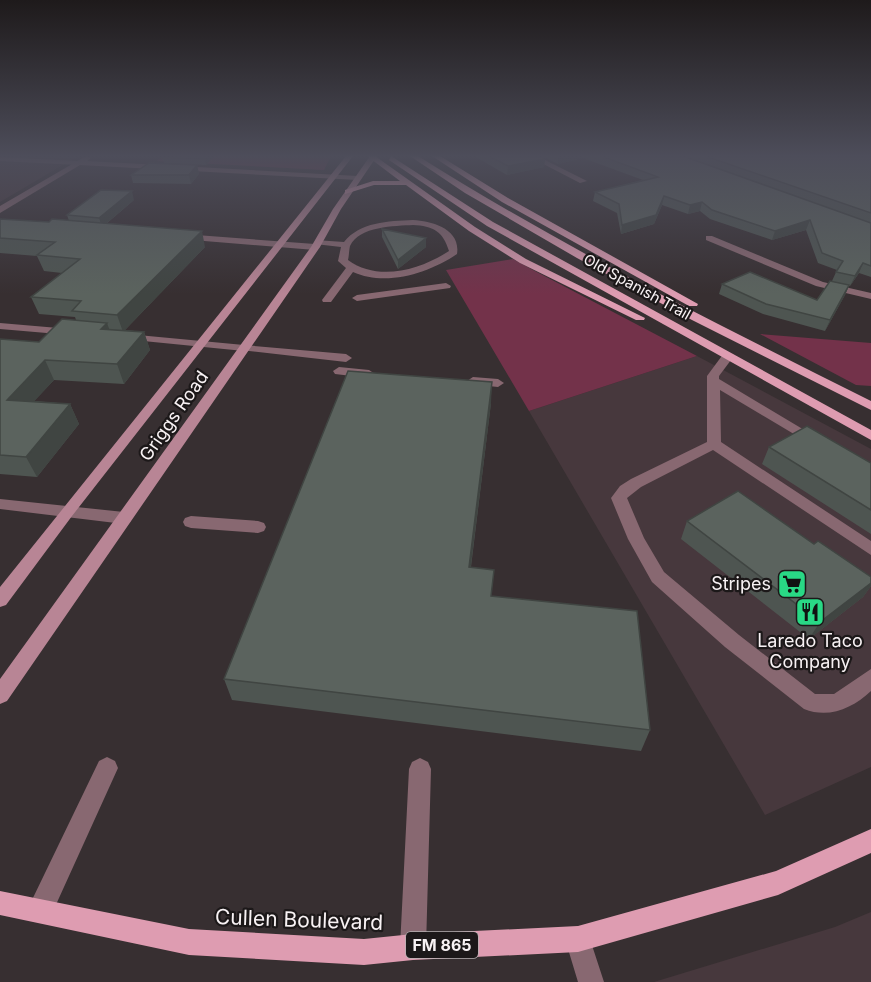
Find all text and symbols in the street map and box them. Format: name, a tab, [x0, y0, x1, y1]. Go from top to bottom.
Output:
street label: Old Spanish Trail	[580, 249, 694, 324]
street label: Griggs Road	[135, 367, 212, 465]
supermarket icon: Stripes	[776, 568, 808, 600]
place label: Stripes	[711, 573, 771, 594]
restaurant icon: Laredo Taco Company	[794, 596, 826, 628]
place label: Laredo Taco Company	[757, 630, 863, 672]
street label: Cullen Boulevard	[215, 904, 383, 935]
road number: FM 865	[406, 932, 478, 958]

